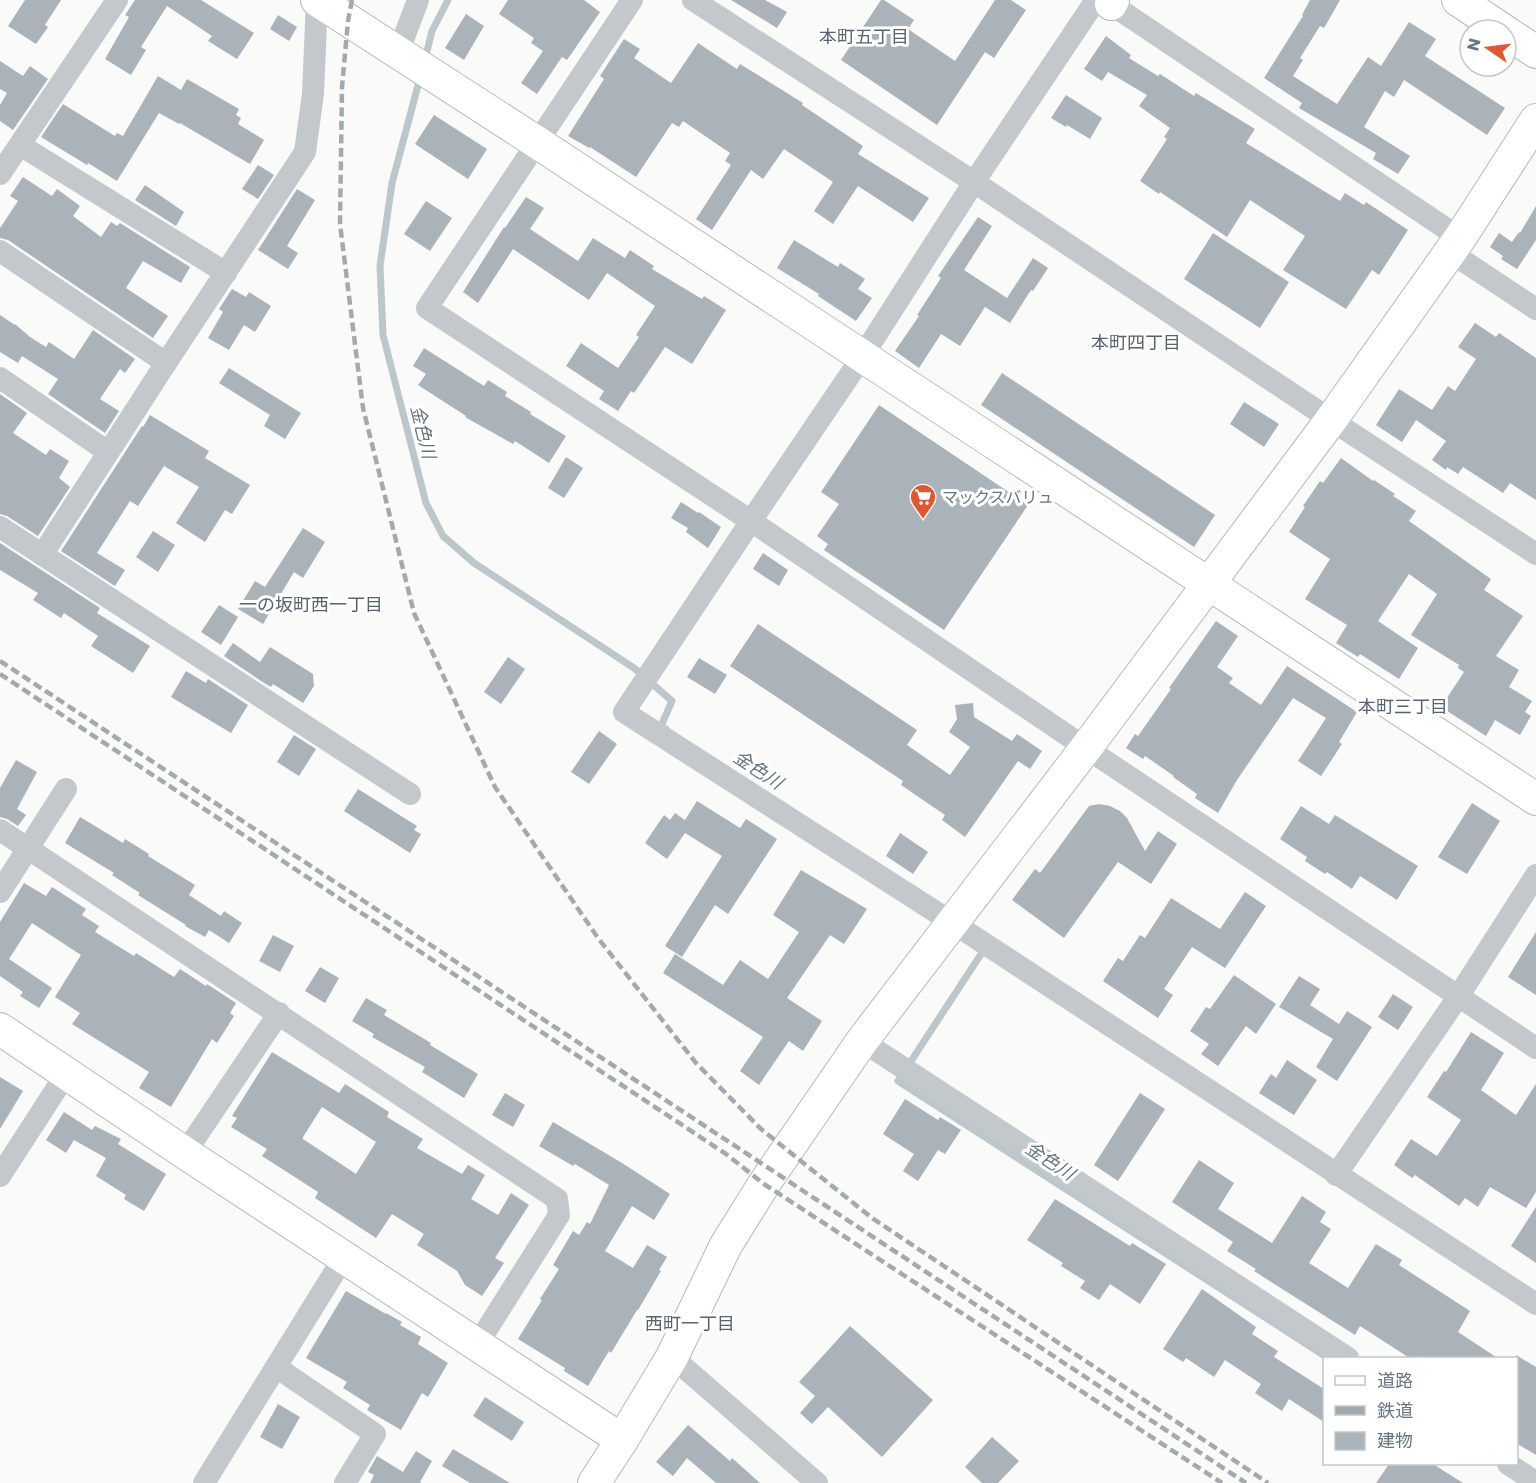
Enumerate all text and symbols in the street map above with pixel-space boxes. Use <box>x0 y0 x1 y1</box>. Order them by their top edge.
north arrow <box>1458 18 1518 78</box>
district label: 本町五丁目 <box>819 24 909 49</box>
text: N <box>1461 36 1487 53</box>
district label: 本町四丁目 <box>1091 330 1181 355</box>
water label: 金色川 <box>405 403 443 463</box>
supermarket icon: マックスバリュ <box>908 482 938 520</box>
place label: マックスバリュ <box>942 486 1054 509</box>
district label: 一の坂町西一丁目 <box>239 592 383 617</box>
district label: 本町三丁目 <box>1358 694 1448 719</box>
water label: 金色川 <box>729 744 789 796</box>
water label: 金色川 <box>1021 1135 1081 1187</box>
district label: 西町一丁目 <box>645 1311 735 1336</box>
legend <box>1323 1357 1518 1465</box>
text: 道路 <box>1377 1368 1413 1393</box>
text: 鉄道 <box>1377 1398 1413 1423</box>
text: 建物 <box>1377 1428 1413 1453</box>

